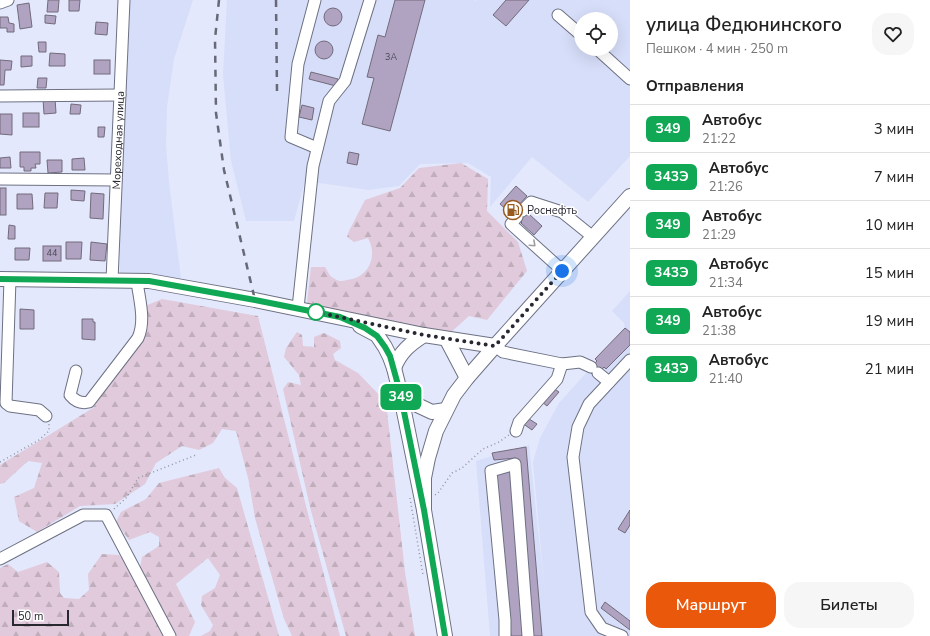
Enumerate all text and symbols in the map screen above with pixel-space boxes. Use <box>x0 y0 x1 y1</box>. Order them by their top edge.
map controls <box>574 12 618 56</box>
button: locate <box>574 12 618 56</box>
text: улица Федюнинского <box>646 12 842 38</box>
button: heart <box>872 13 914 55</box>
text: Пешком · 4 мин · 250 m <box>646 40 788 58</box>
house number: 3А <box>385 51 397 63</box>
text: Отправления <box>646 76 744 96</box>
street label: Мореходная улица <box>109 91 128 190</box>
text: Автобус <box>702 110 762 130</box>
text: 349 <box>655 119 681 138</box>
text: 3 мин <box>874 119 914 139</box>
text: 21:22 <box>702 130 736 148</box>
text: Автобус <box>709 158 768 178</box>
text: 343Э <box>654 167 689 186</box>
text: 7 мин <box>874 167 914 187</box>
text: 21:26 <box>709 178 743 196</box>
fuel station icon: Роснефть <box>502 199 524 221</box>
place label: Роснефть <box>527 203 577 218</box>
text: Автобус <box>702 206 762 226</box>
text: 349 <box>655 215 681 234</box>
text: 10 мин <box>865 215 914 235</box>
text: 21:29 <box>702 226 736 244</box>
one-way arrow <box>529 240 536 247</box>
house number: 44 <box>47 247 58 259</box>
text: Автобус <box>709 254 768 274</box>
your location <box>552 261 572 281</box>
text: 343Э <box>654 263 689 282</box>
text: 15 мин <box>865 263 914 283</box>
text: 21:34 <box>709 274 743 292</box>
text: Автобус <box>702 302 762 322</box>
unlabelled marker <box>307 303 325 321</box>
text: 349 <box>655 311 681 330</box>
text: 19 мин <box>865 311 914 331</box>
text: 21:38 <box>702 322 736 340</box>
text: Автобус <box>709 350 768 370</box>
text: 343Э <box>654 359 689 378</box>
text: 21 мин <box>865 359 914 379</box>
text: 21:40 <box>709 370 743 388</box>
line badge: 349 <box>378 384 424 410</box>
text: 349 <box>388 387 414 406</box>
button: Маршрут <box>646 582 776 628</box>
button: Билеты <box>784 582 914 628</box>
scale bar <box>12 608 69 627</box>
text: 50 m <box>18 609 43 624</box>

